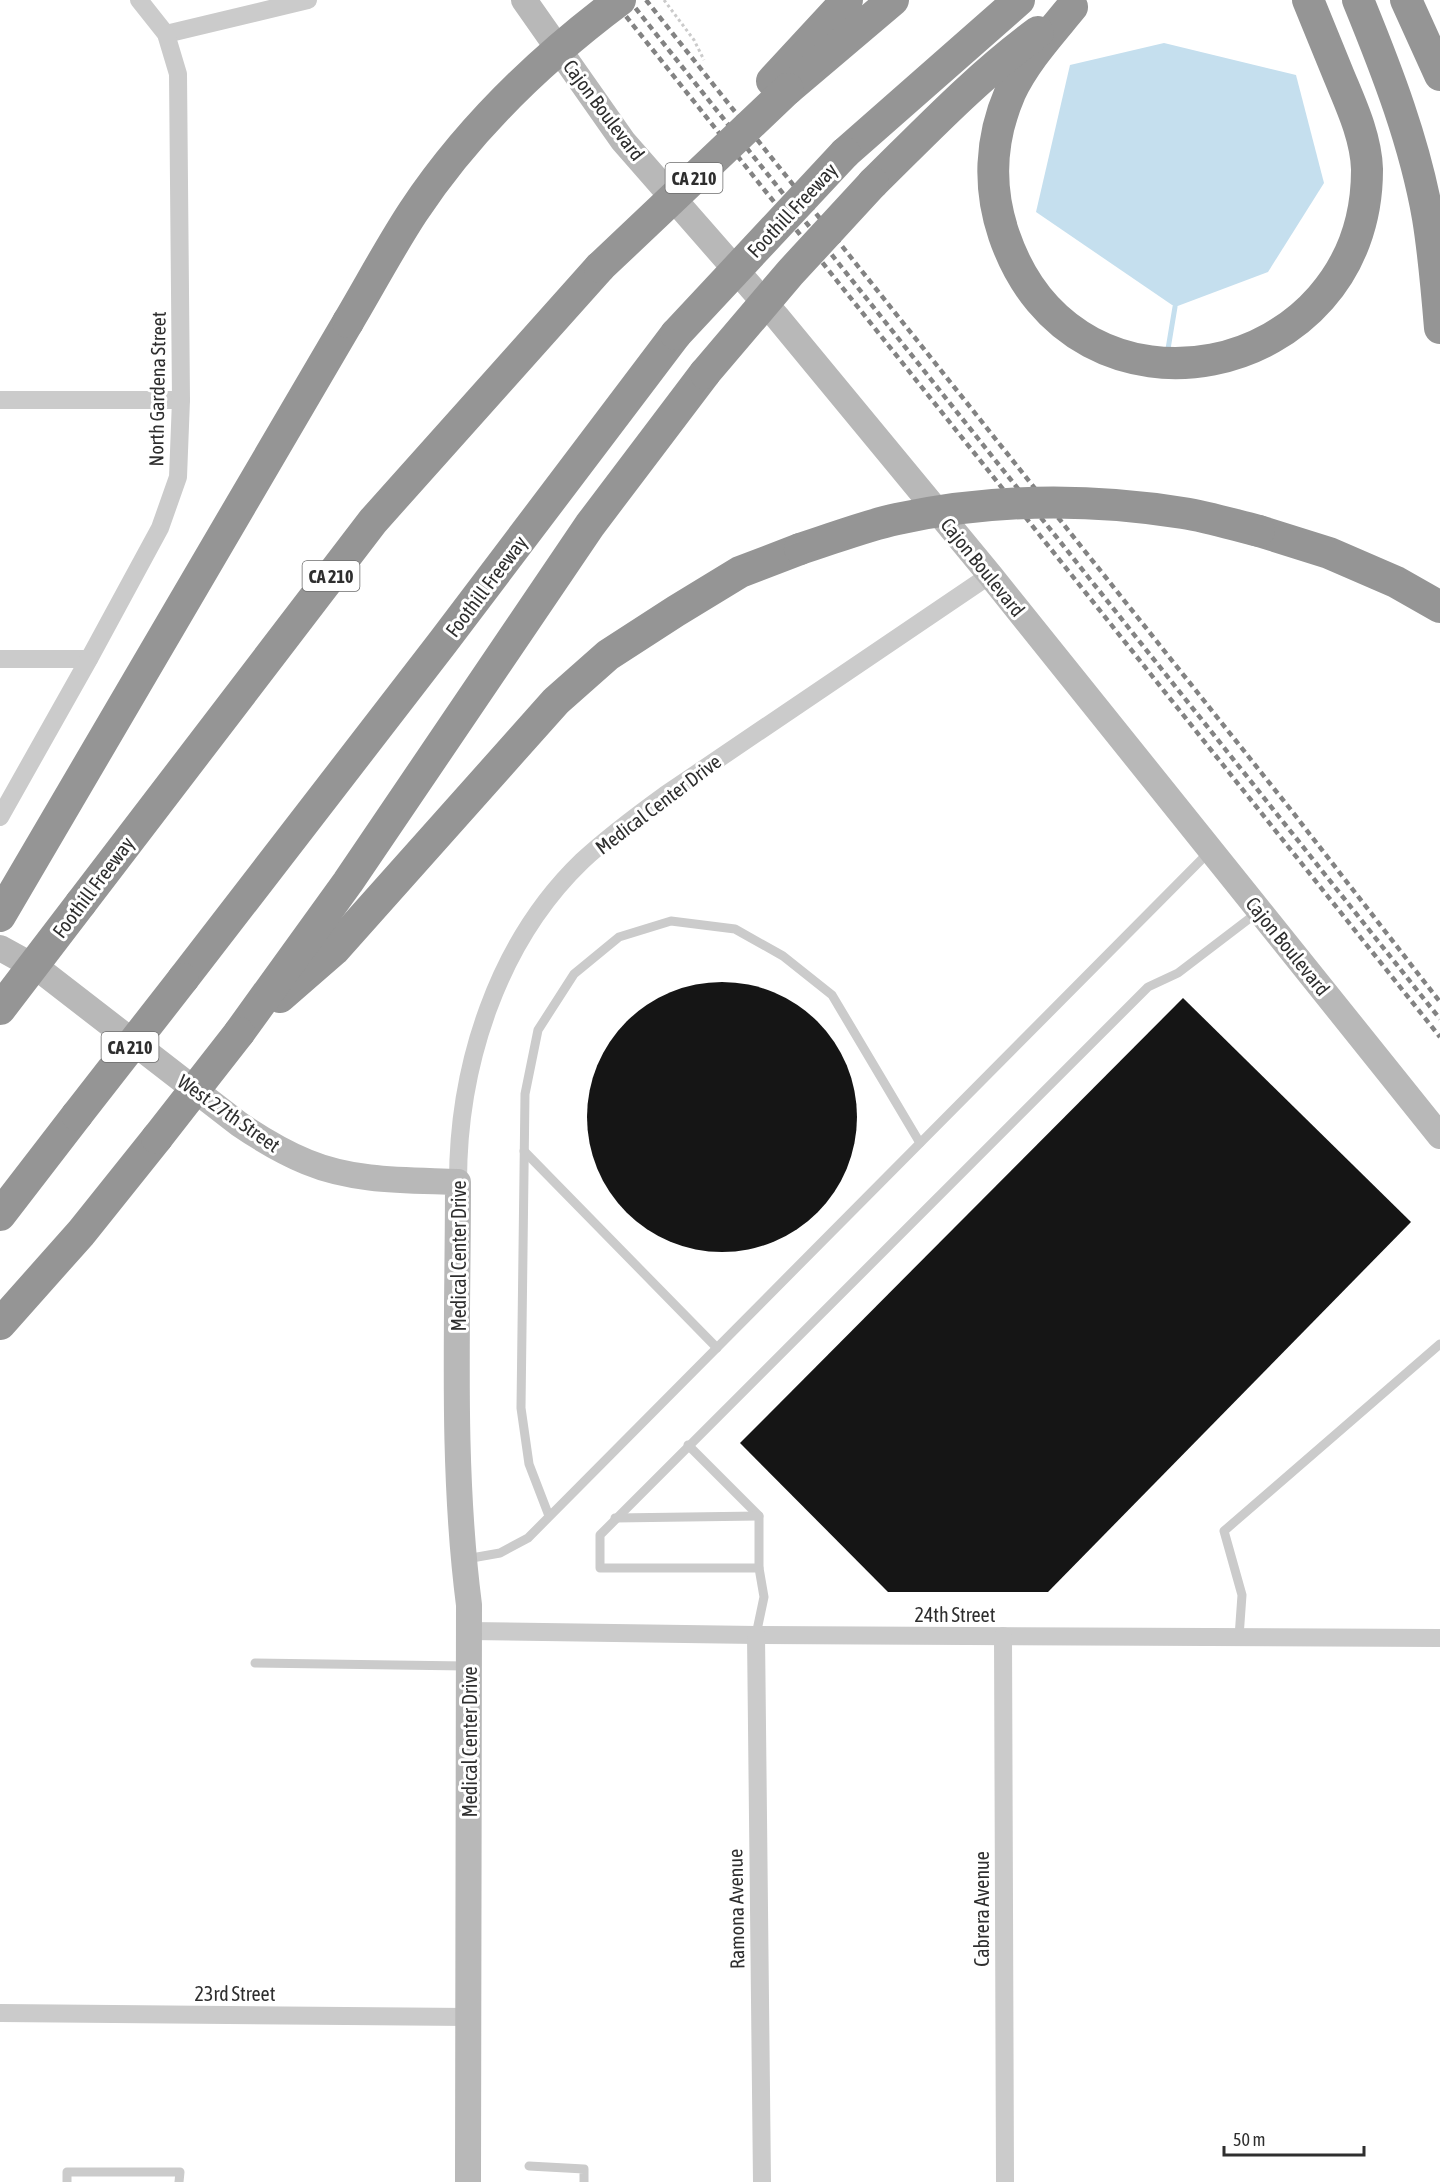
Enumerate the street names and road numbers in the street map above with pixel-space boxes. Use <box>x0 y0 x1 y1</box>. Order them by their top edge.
street label: Cajon Boulevard <box>559 55 649 165</box>
street label: Foothill Freeway <box>742 158 842 262</box>
road number: CA 210 <box>666 163 722 193</box>
street label: North Gardena Street <box>144 311 170 467</box>
street label: Cajon Boulevard <box>936 513 1030 621</box>
street label: Foothill Freeway <box>441 531 531 641</box>
road number: CA 210 <box>302 561 360 591</box>
street label: Medical Center Drive <box>591 749 725 859</box>
street label: Foothill Freeway <box>48 832 138 942</box>
street label: Cajon Boulevard <box>1241 892 1335 1000</box>
road number: CA 210 <box>102 1032 158 1062</box>
street label: West 27th Street <box>173 1069 285 1157</box>
street label: Medical Center Drive <box>447 1180 470 1332</box>
street label: 24th Street <box>915 1603 996 1626</box>
street label: Medical Center Drive <box>458 1666 481 1818</box>
street label: Ramona Avenue <box>723 1849 749 1969</box>
street label: Cabrera Avenue <box>970 1851 993 1967</box>
street label: 23rd Street <box>195 1982 276 2005</box>

